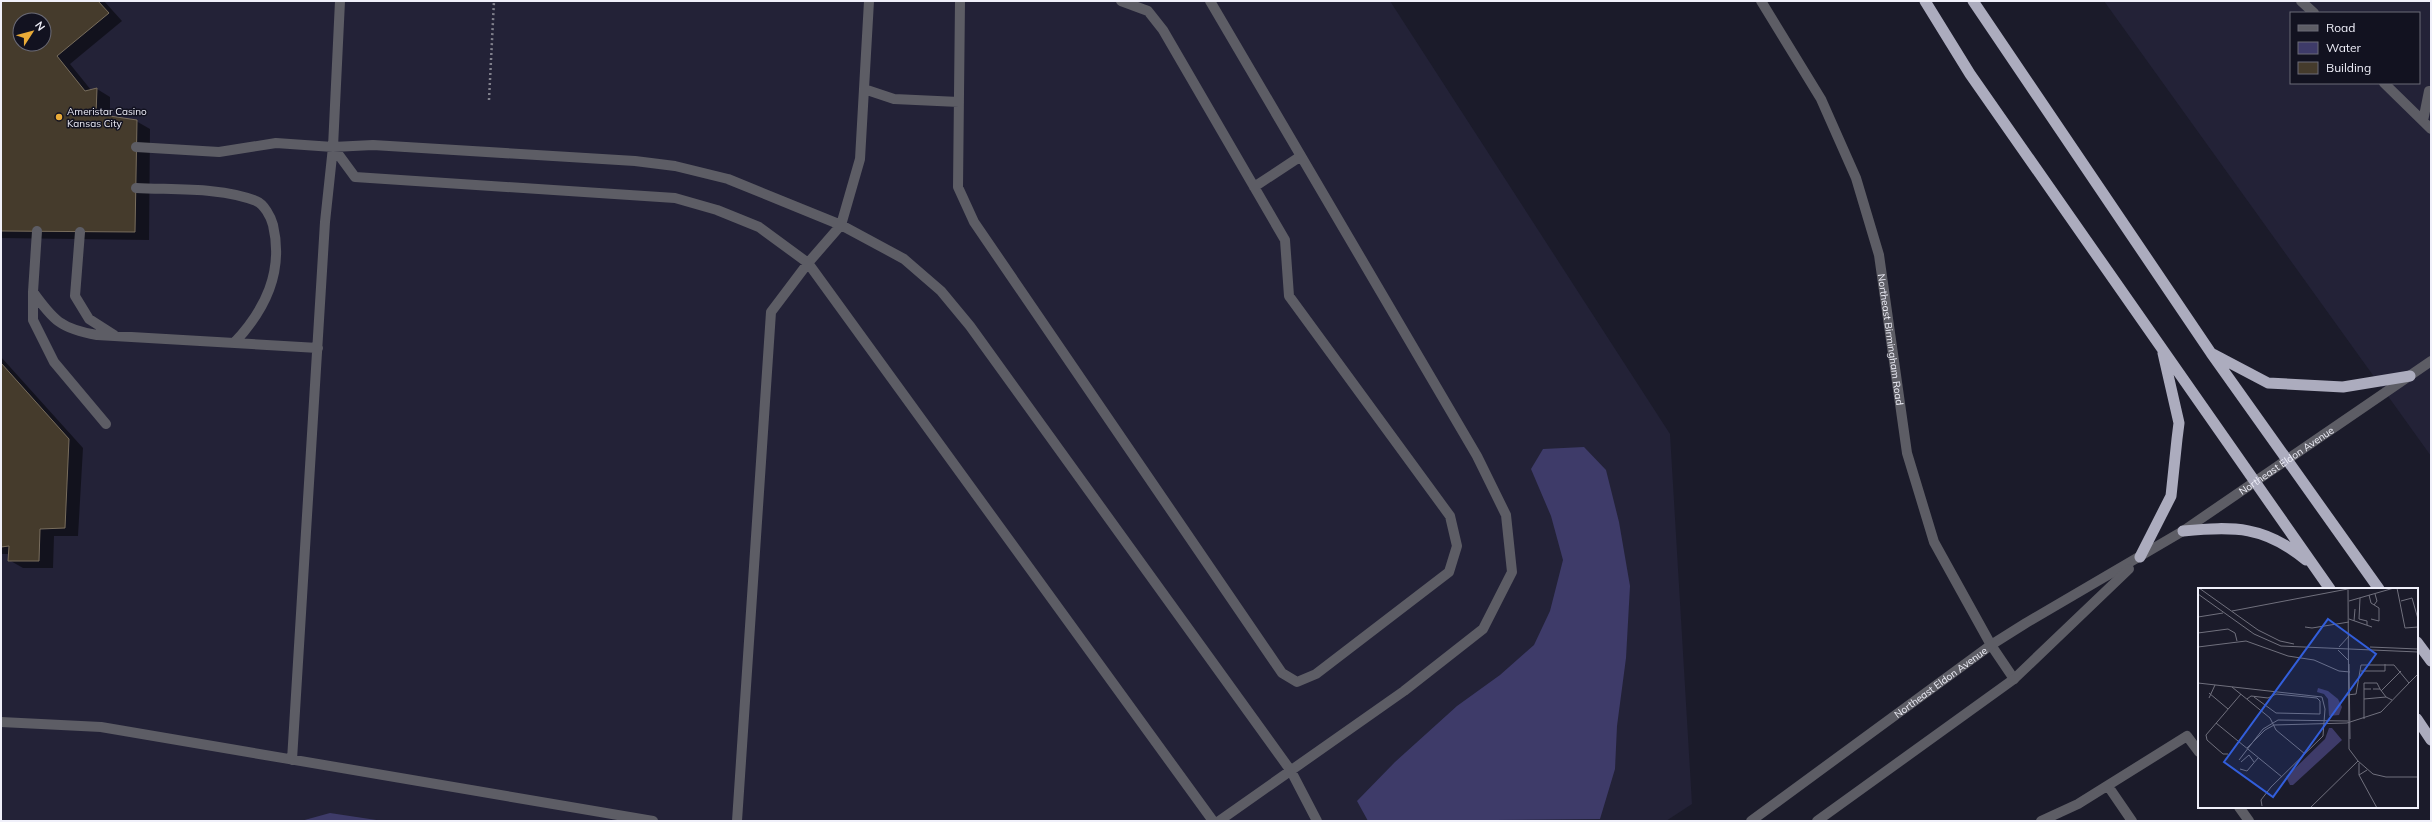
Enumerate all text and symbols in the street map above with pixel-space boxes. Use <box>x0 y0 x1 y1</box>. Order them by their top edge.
north arrow <box>12 12 52 52</box>
legend <box>2290 12 2420 84</box>
text: N <box>32 19 48 34</box>
text: Road <box>2326 20 2355 35</box>
text: Water <box>2326 40 2362 55</box>
text: Building <box>2326 60 2371 75</box>
place label: Ameristar Casino Kansas City <box>67 105 147 130</box>
marker: Ameristar Casino Kansas City <box>54 112 64 122</box>
street label: Northeast Birmingham Road <box>1875 273 1906 406</box>
street label: Northeast Eldon Avenue <box>2236 424 2336 498</box>
inset map <box>2198 588 2418 808</box>
street label: Northeast Eldon Avenue <box>1892 644 1990 721</box>

